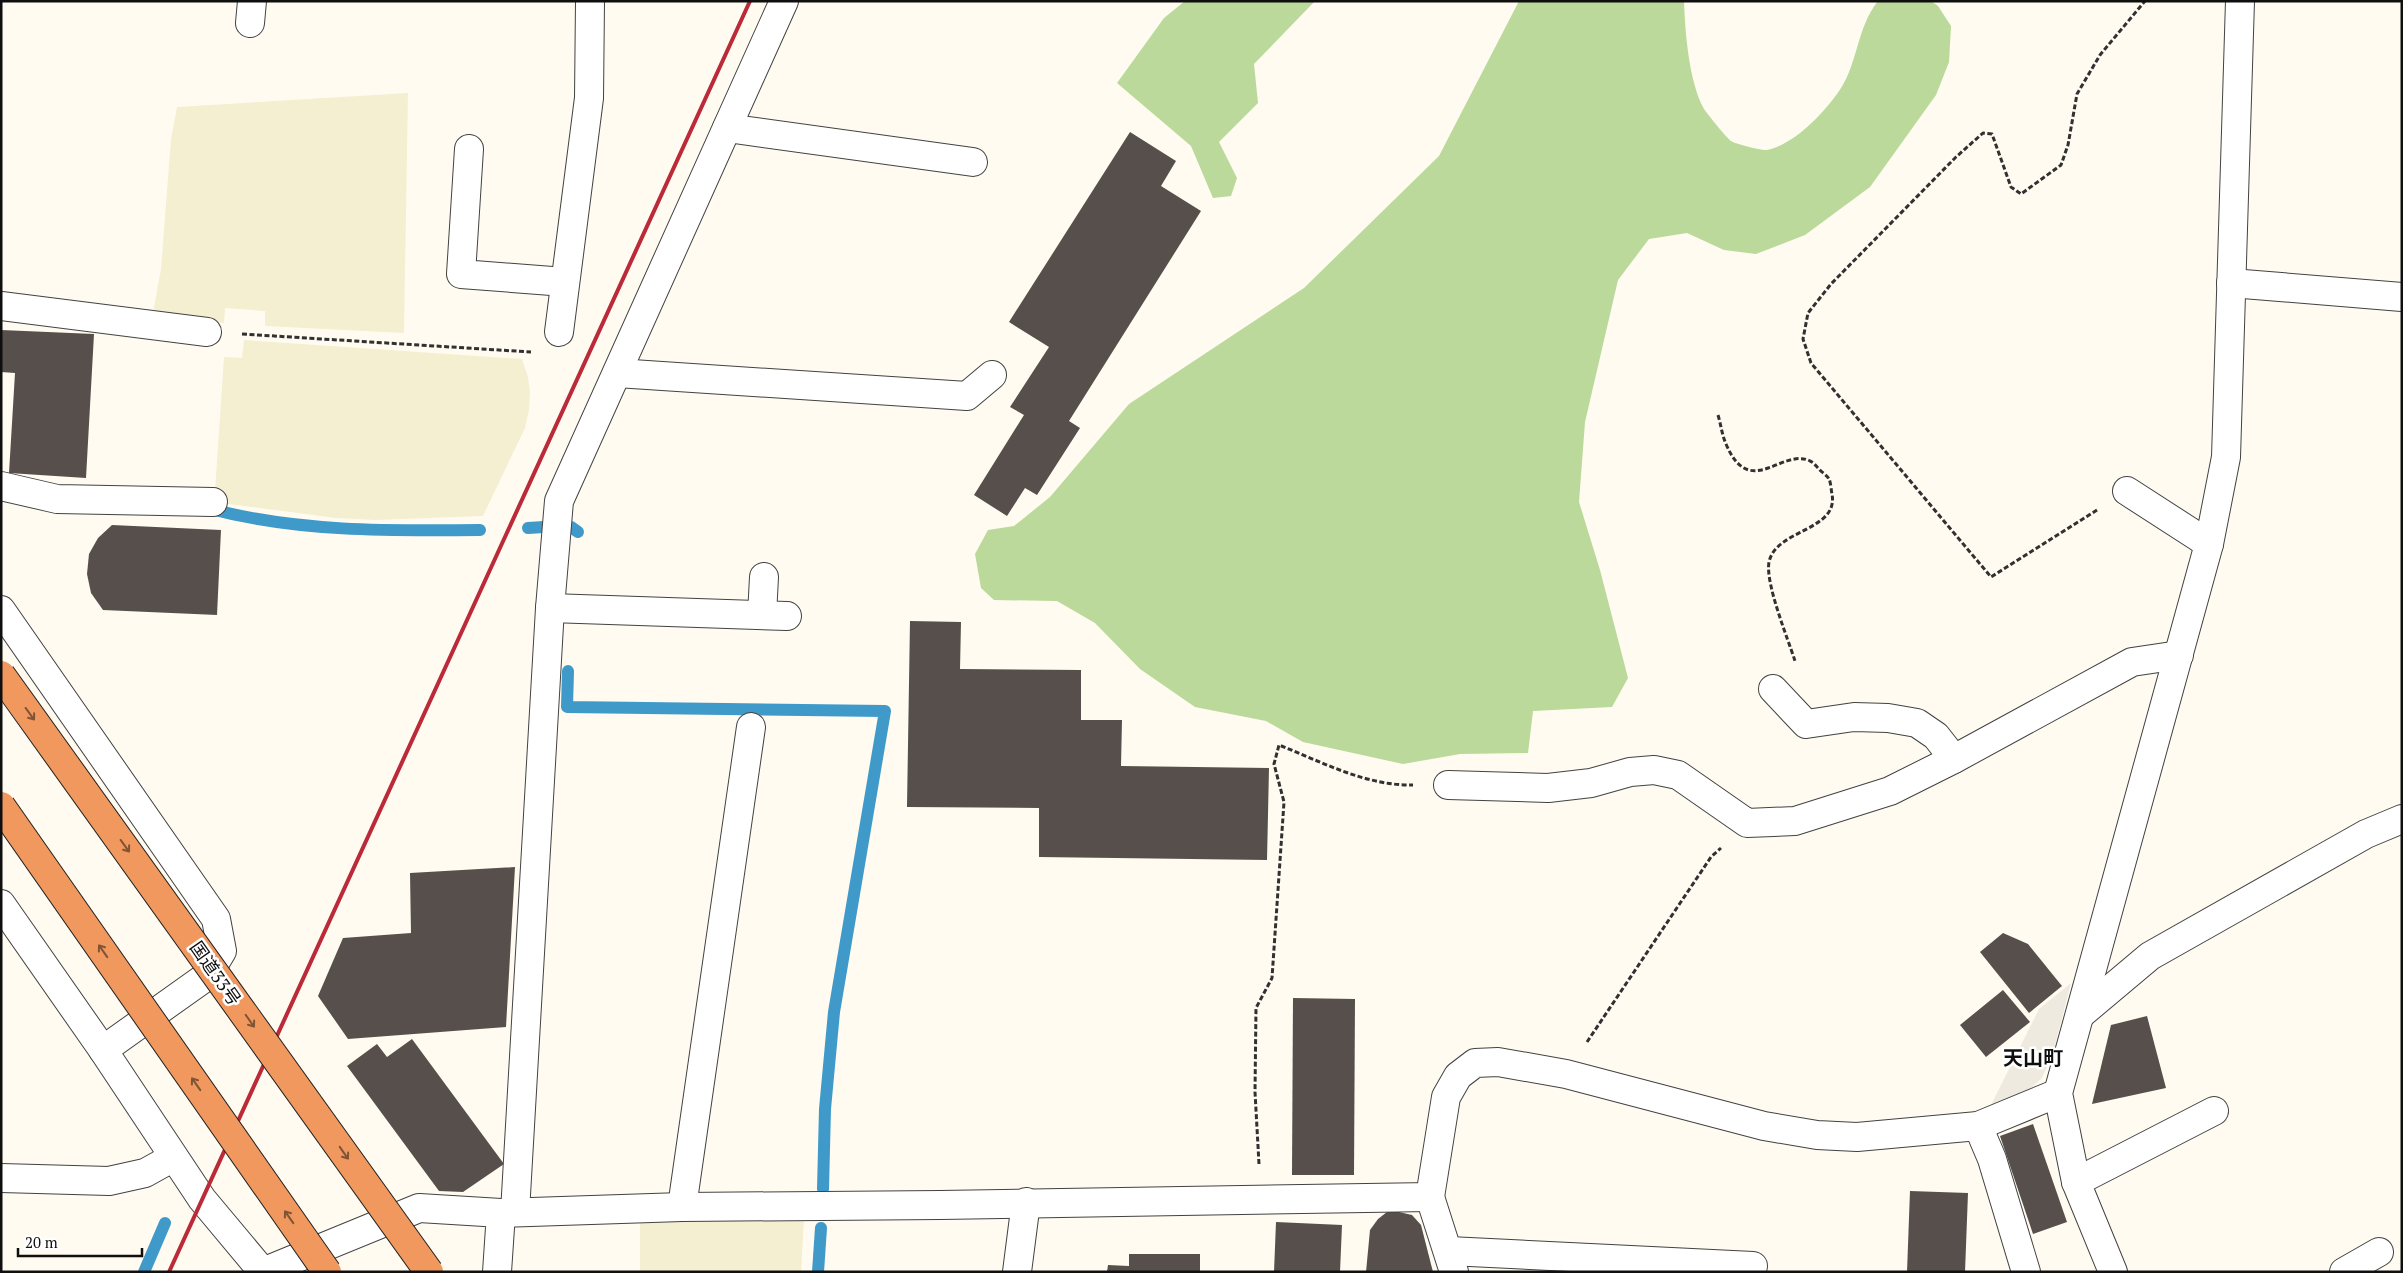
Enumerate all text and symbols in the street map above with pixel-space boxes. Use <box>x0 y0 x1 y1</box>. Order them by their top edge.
one-way arrow <box>25 707 35 721</box>
one-way arrow <box>120 839 130 853</box>
street label: 国道33号 <box>185 936 247 1010</box>
one-way arrow <box>98 944 108 958</box>
one-way arrow <box>245 1014 255 1028</box>
district label: 天山町 <box>2003 1044 2063 1071</box>
one-way arrow <box>191 1077 201 1091</box>
one-way arrow <box>339 1146 350 1159</box>
one-way arrow <box>284 1211 294 1225</box>
scale bar <box>18 1226 141 1258</box>
text: 20 m <box>25 1232 58 1252</box>

